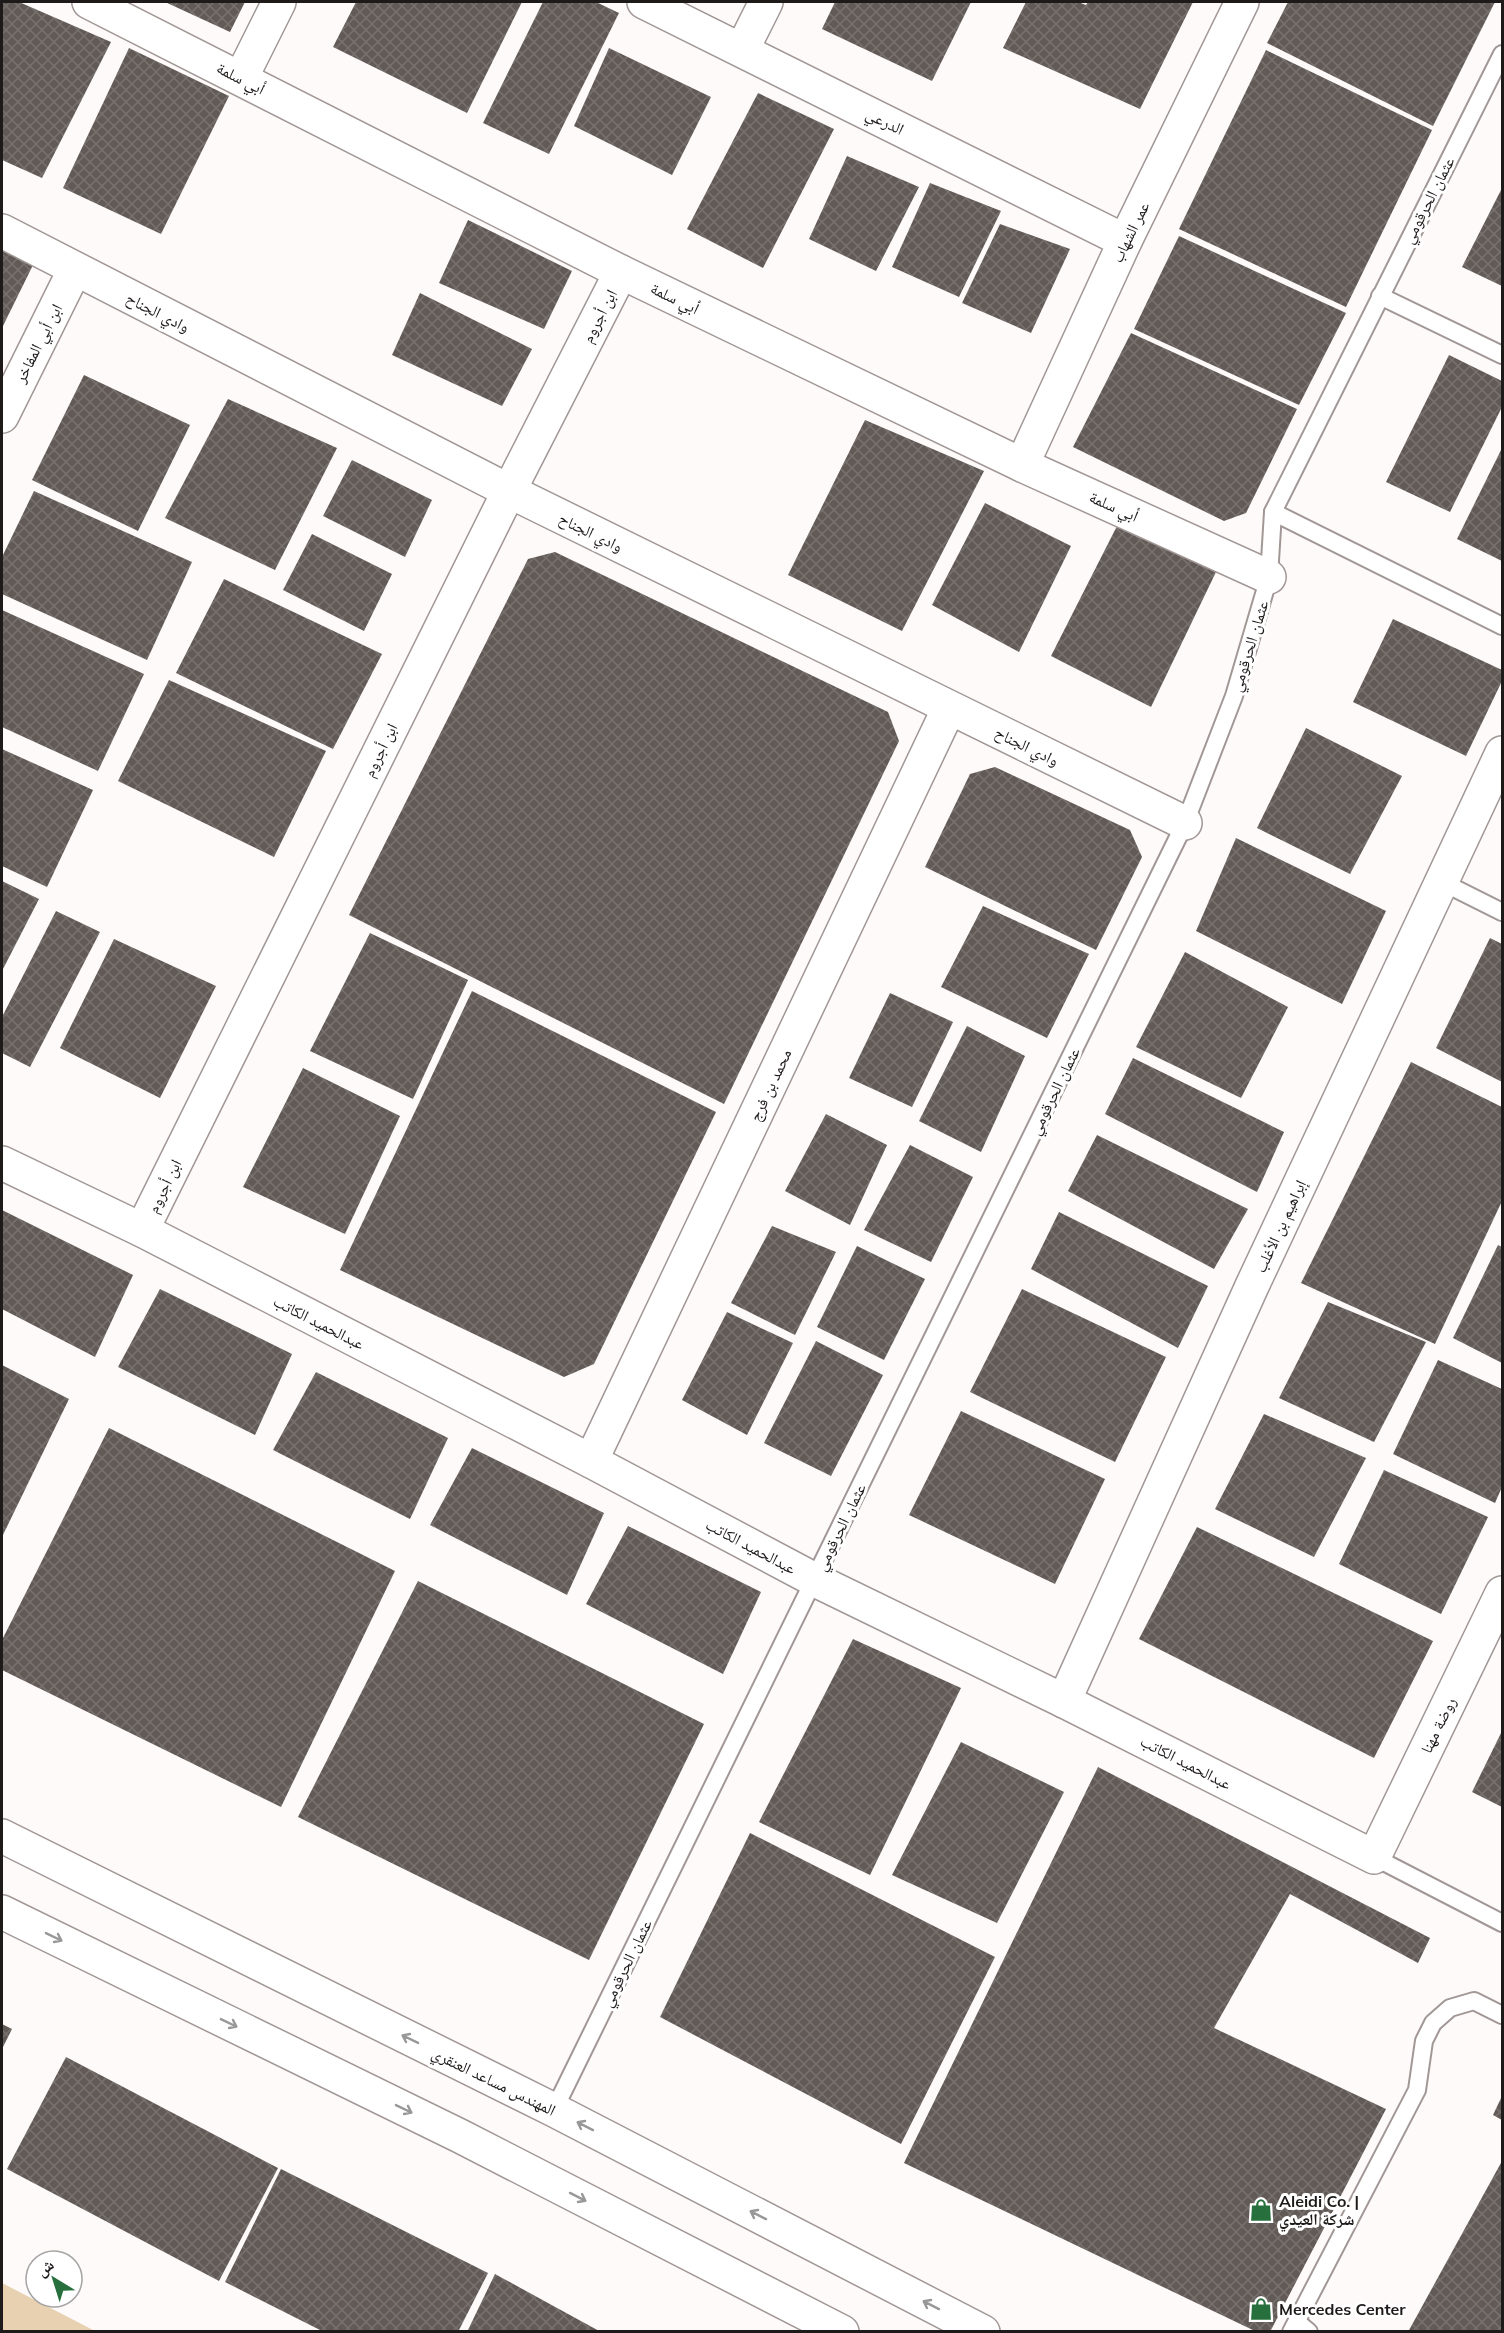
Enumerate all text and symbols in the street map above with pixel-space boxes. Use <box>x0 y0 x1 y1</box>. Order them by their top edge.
street label: أبي سلمة <box>212 57 269 101</box>
street label: الدرعي <box>861 103 907 142</box>
street label: عثمان الحرقومي <box>1398 153 1461 248</box>
street label: عمر الشهاب <box>1107 198 1153 266</box>
street label: أبي سلمة <box>646 278 703 321</box>
street label: ابن أجروم <box>577 286 622 347</box>
street label: وادي الجناح <box>121 287 193 339</box>
street label: ابن أبي المفاخر <box>9 300 69 388</box>
street label: أبي سلمة <box>1085 486 1142 528</box>
street label: وادي الجناح <box>554 508 626 559</box>
street label: عثمان الحرقومي <box>1226 598 1275 695</box>
street label: ابن أجروم <box>358 720 402 781</box>
street label: وادي الجناح <box>990 722 1062 773</box>
street label: عثمان الحرقومي <box>1024 1044 1087 1139</box>
street label: محمد بن فرج <box>745 1046 796 1125</box>
street label: ابن أجروم <box>142 1156 186 1217</box>
street label: إبراهيم بن الأغلب <box>1250 1176 1311 1276</box>
street label: عبدالحميد الكاتب <box>270 1291 368 1353</box>
street label: عثمان الحرقومي <box>810 1480 873 1575</box>
street label: عبدالحميد الكاتب <box>702 1514 800 1578</box>
street label: روضة مهنا <box>1416 1694 1460 1756</box>
street label: عبدالحميد الكاتب <box>1137 1731 1235 1793</box>
street label: عثمان الحرقومي <box>596 1916 659 2011</box>
one-way arrow <box>45 1932 63 1944</box>
one-way arrow <box>220 2018 238 2030</box>
one-way arrow <box>402 2033 420 2044</box>
street label: المهندس مساعد العنقري <box>427 2042 559 2122</box>
one-way arrow <box>395 2104 413 2115</box>
one-way arrow <box>576 2120 594 2131</box>
place label: Aleidi Co. | شركة العيدي <box>1279 2191 1359 2232</box>
one-way arrow <box>569 2192 587 2203</box>
shop icon: Aleidi Co. | شركة العيدي <box>1248 2197 1274 2223</box>
one-way arrow <box>749 2209 767 2221</box>
north arrow <box>24 2249 84 2309</box>
text: ش <box>32 2254 58 2280</box>
shop icon: Mercedes Center <box>1248 2296 1274 2322</box>
one-way arrow <box>923 2299 941 2310</box>
place label: Mercedes Center <box>1279 2299 1406 2319</box>

